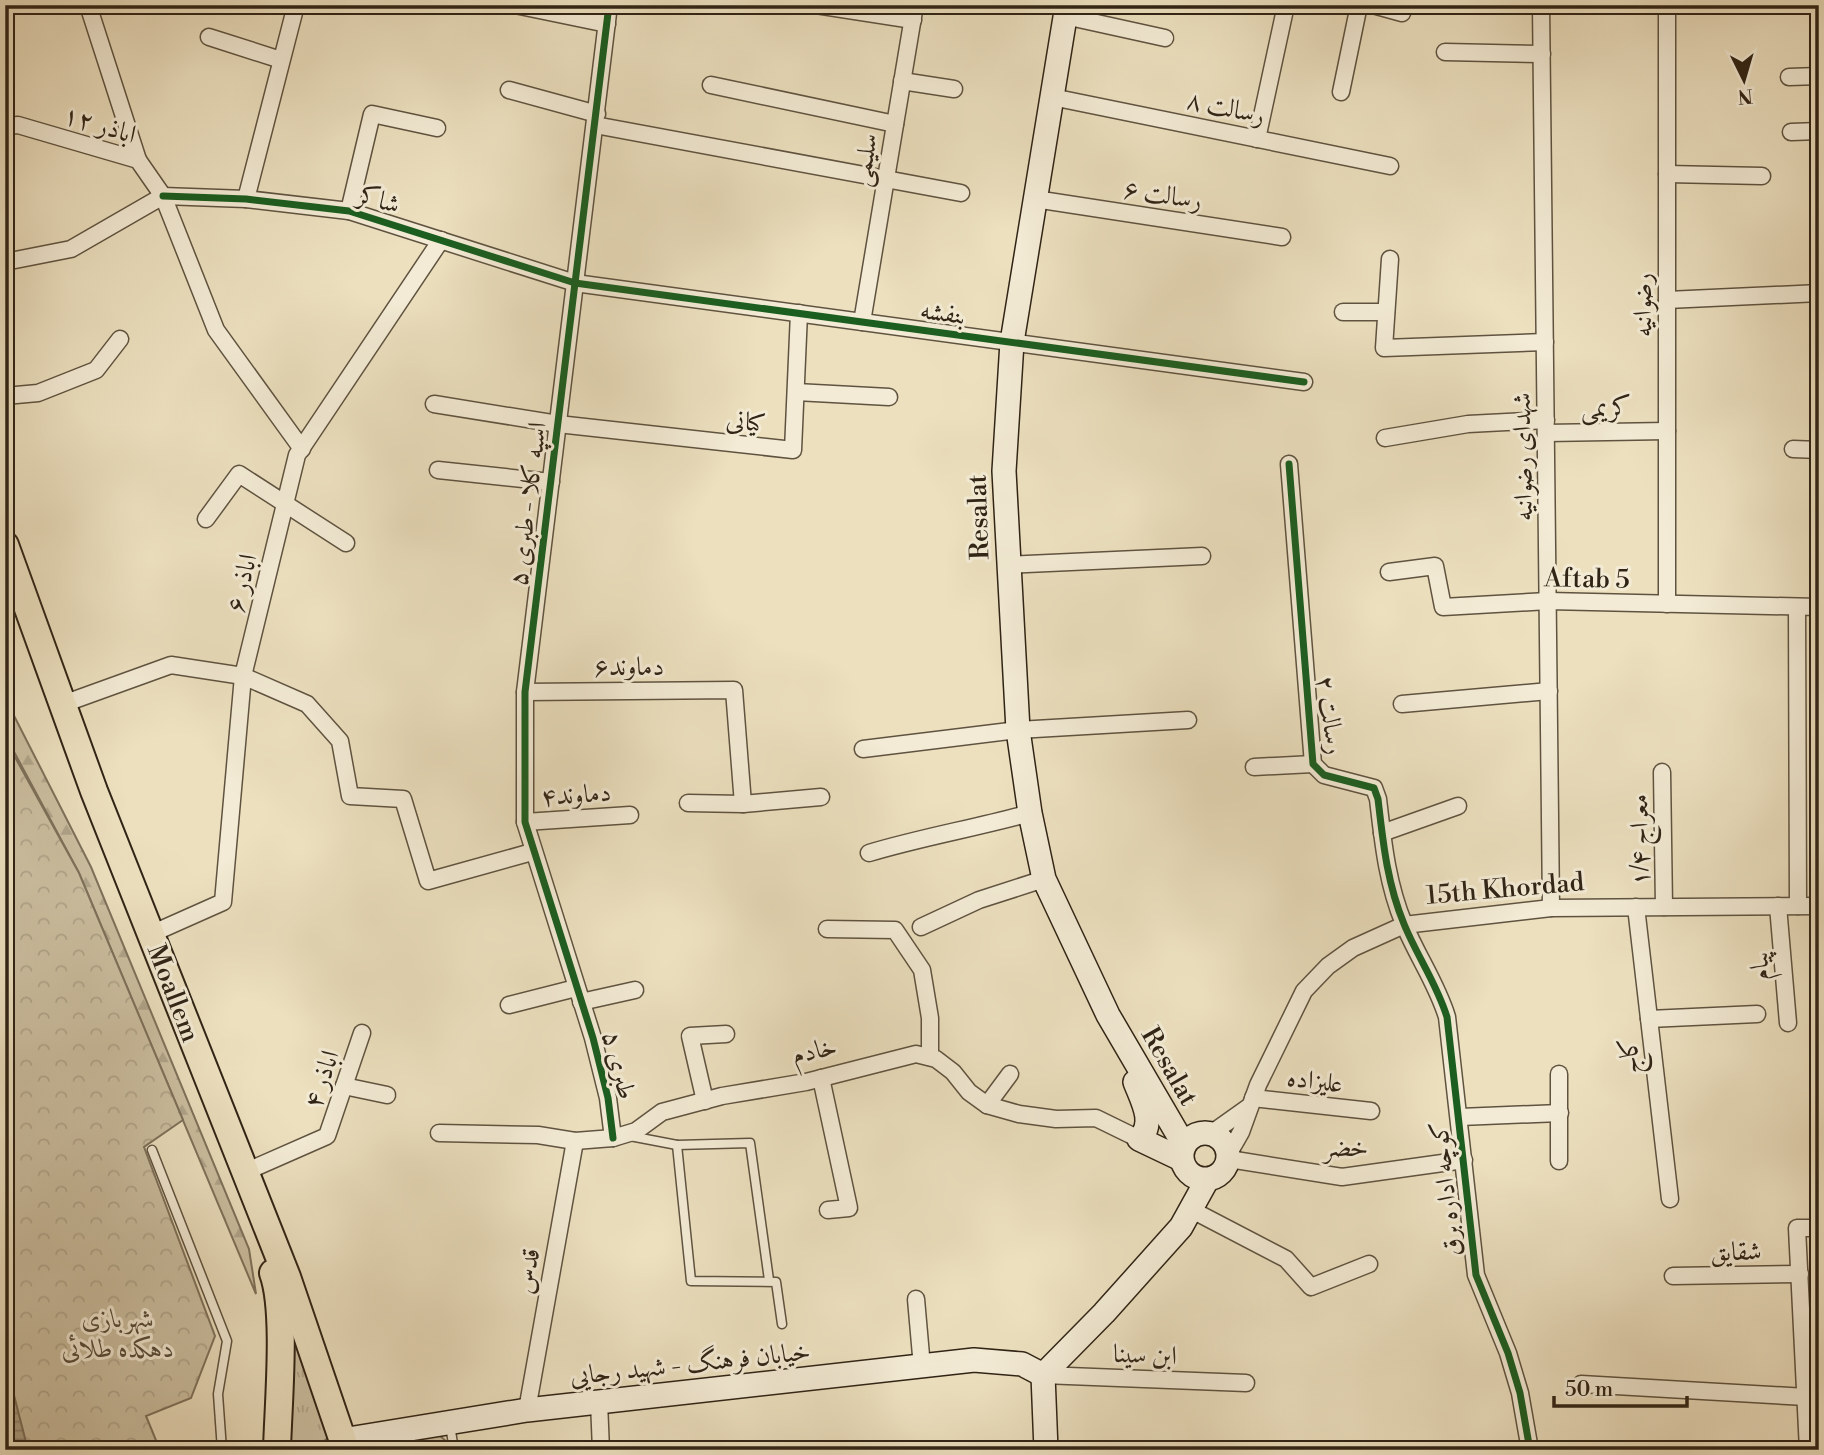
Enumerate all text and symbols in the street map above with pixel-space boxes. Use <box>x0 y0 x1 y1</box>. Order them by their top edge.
north arrow <box>1708 46 1778 116</box>
text: N <box>1737 83 1754 109</box>
street label: رسالت ۸ <box>1184 84 1268 132</box>
street label: اباذر ۱۲ <box>59 99 140 151</box>
street label: سلیمی <box>845 131 886 189</box>
street label: رسالت ۶ <box>1121 173 1204 217</box>
street label: شاکر <box>351 178 404 221</box>
street label: رضوانیه <box>1627 273 1659 337</box>
street label: بنفشه <box>918 294 967 332</box>
street label: شهدای رضوانیه <box>1506 392 1540 522</box>
street label: کریمی <box>1580 392 1632 425</box>
street label: کیانی <box>724 404 767 440</box>
street label: اسپه کلا - طبری ۵ <box>502 420 555 588</box>
street label: Resalat <box>962 474 996 560</box>
street label: اباذر ۶ <box>219 551 265 616</box>
street label: Aftab 5 <box>1543 562 1630 596</box>
street label: دماوند۶ <box>594 651 664 683</box>
street label: رسالت ۲ <box>1309 674 1351 757</box>
street label: دماوند۴ <box>540 777 612 813</box>
street label: معراج ۱/۴ <box>1623 794 1664 886</box>
street label: 15th Khordad <box>1425 866 1586 912</box>
street label: Moallem <box>140 940 206 1047</box>
street label: پیام <box>1743 949 1783 982</box>
street label: Resalat <box>1134 1021 1204 1112</box>
street label: طبری ۵ <box>595 1028 643 1103</box>
street label: خادم <box>789 1030 841 1077</box>
street label: کاج <box>1612 1035 1655 1076</box>
street label: اباذر ۴ <box>297 1046 347 1113</box>
street label: علیزاده <box>1285 1062 1345 1100</box>
street label: کوچه اداره برق <box>1423 1120 1470 1258</box>
street label: خضر <box>1321 1132 1368 1164</box>
street label: شقایق <box>1710 1236 1762 1268</box>
street label: قدس <box>508 1246 548 1296</box>
park label: شهربازی دهکده طلائی <box>62 1303 174 1365</box>
street label: خیابان فرهنگ - شهید رجایی <box>568 1334 812 1393</box>
street label: ابن سینا <box>1113 1338 1177 1372</box>
scale bar <box>1554 1364 1688 1408</box>
text: 50 m <box>1565 1377 1613 1403</box>

